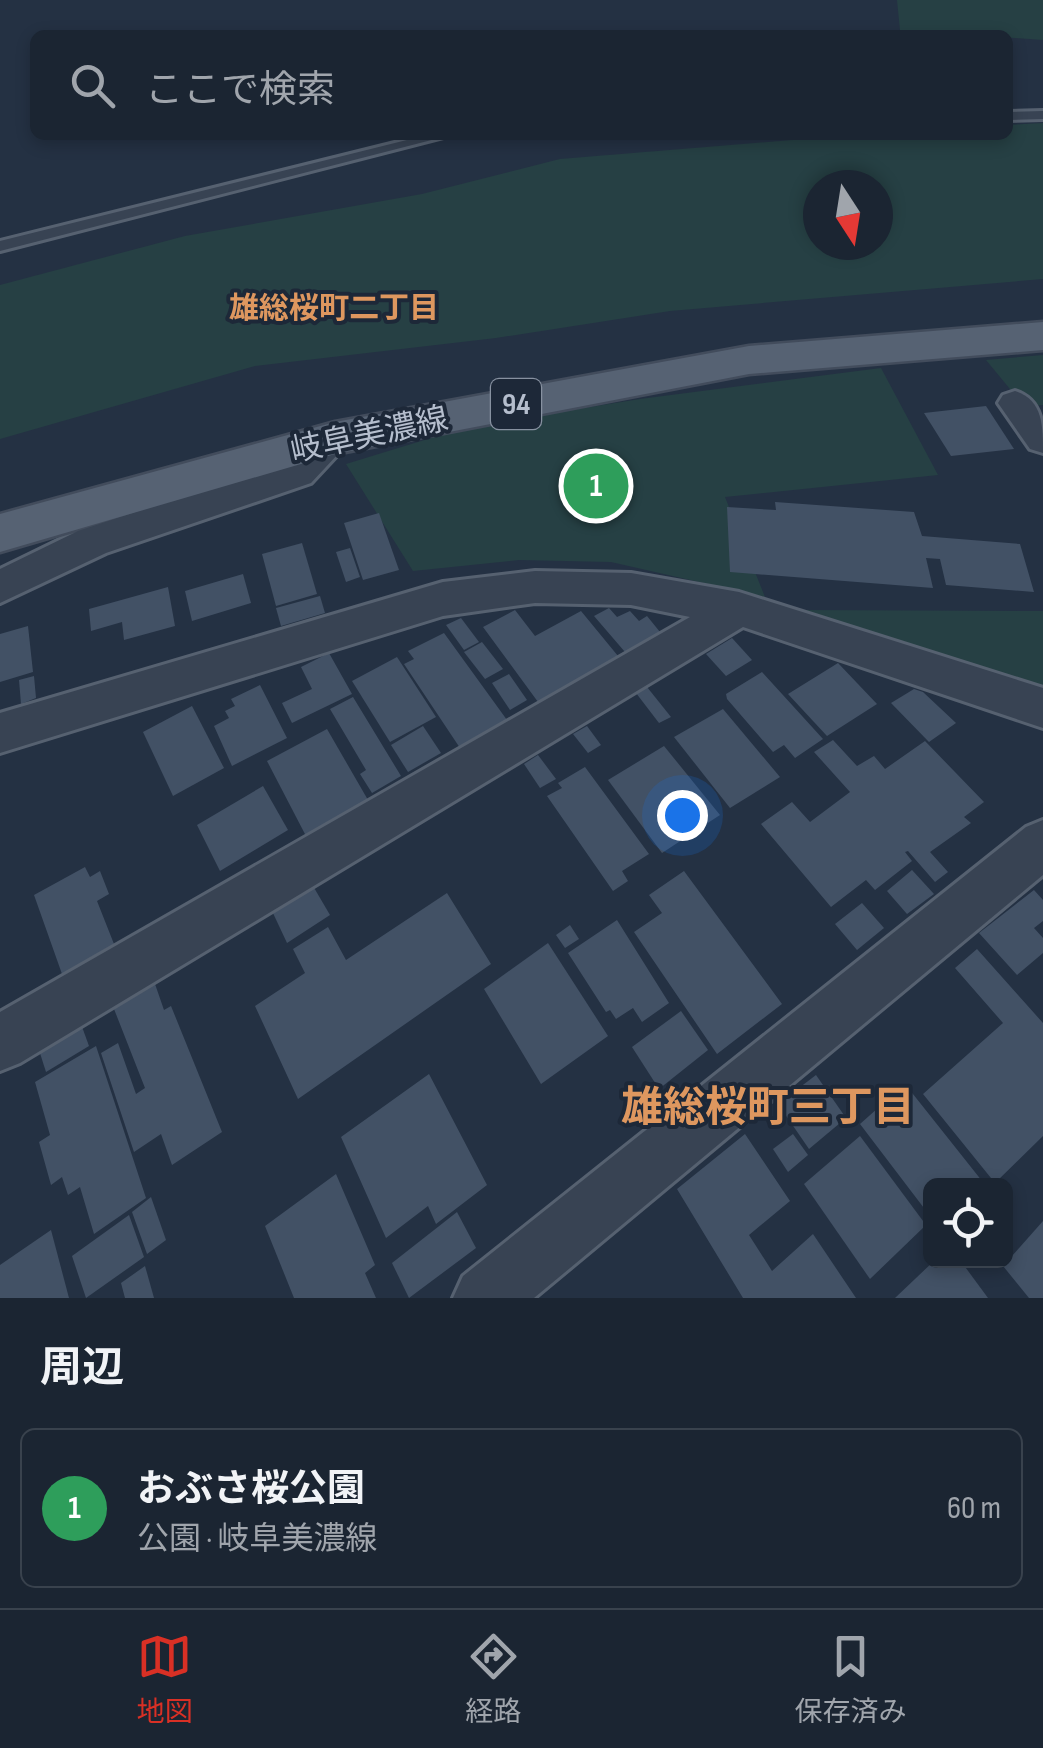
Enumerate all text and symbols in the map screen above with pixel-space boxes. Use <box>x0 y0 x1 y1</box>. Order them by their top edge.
search box <box>30 30 1013 140</box>
icon: search <box>65 58 120 113</box>
text: ここで検索 <box>145 68 335 113</box>
north arrow <box>803 170 893 260</box>
district label: 雄総桜町二丁目 <box>229 291 439 327</box>
road number: 94 <box>491 379 541 429</box>
street label: 岐阜美濃線 <box>287 400 452 471</box>
pin: 1 <box>564 448 628 524</box>
your location <box>657 790 708 841</box>
district label: 雄総桜町三丁目 <box>621 1083 915 1134</box>
map controls <box>923 1178 1013 1268</box>
button: locate <box>923 1178 1013 1268</box>
text: 周辺 <box>40 1343 124 1394</box>
text: おぶさ桜公園 <box>137 1467 365 1512</box>
text: 1 <box>68 1489 81 1528</box>
text: 60 m <box>947 1489 1001 1528</box>
text: 公園 · 岐阜美濃線 <box>137 1520 378 1559</box>
tab: 地図 <box>136 1629 193 1729</box>
tab: 経路 <box>465 1629 522 1729</box>
tab: 保存済み <box>794 1629 907 1729</box>

